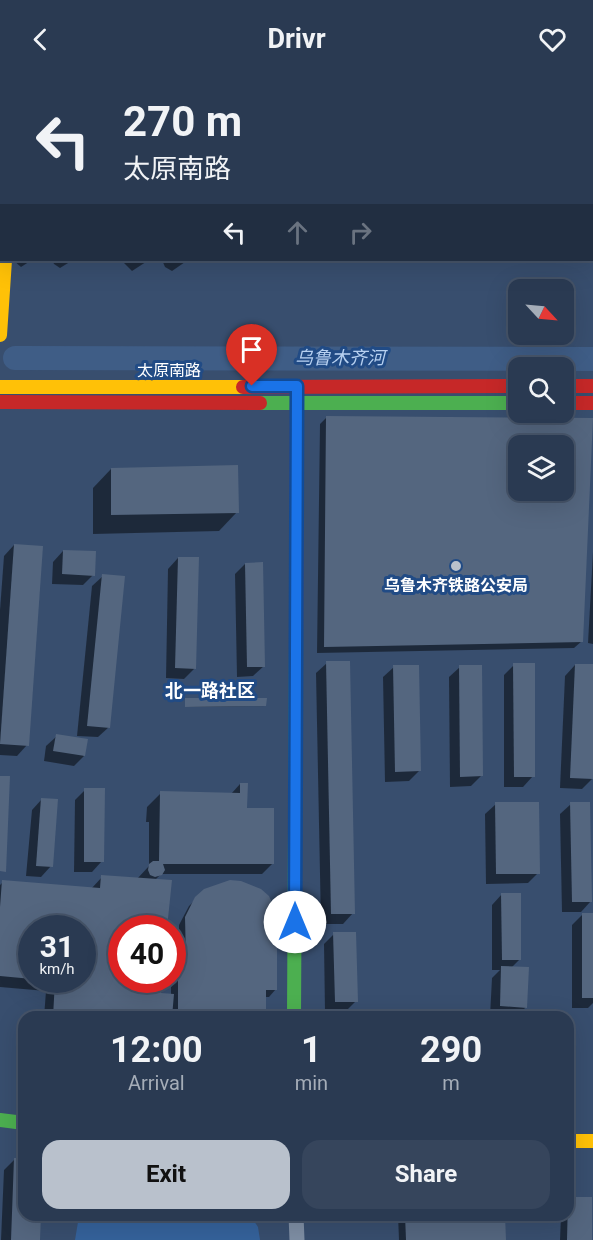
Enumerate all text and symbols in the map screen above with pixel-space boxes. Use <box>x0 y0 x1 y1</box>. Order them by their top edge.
icon: back <box>24 23 57 56</box>
text: Drivr <box>267 23 326 55</box>
icon: heart <box>536 23 569 56</box>
text: 270 m <box>123 97 242 146</box>
icon: left <box>24 102 102 180</box>
text: 太原南路 <box>123 153 231 185</box>
icon: left <box>218 216 251 249</box>
icon: ahead <box>281 216 314 249</box>
icon: right <box>344 216 377 249</box>
north arrow <box>508 279 574 345</box>
map controls <box>508 279 574 501</box>
pin <box>226 324 277 386</box>
icon: arrive <box>235 333 268 366</box>
water label: 乌鲁木齐河 <box>295 347 388 368</box>
button: search <box>508 357 574 423</box>
street label: 太原南路 <box>137 361 201 380</box>
button: layers <box>508 435 574 501</box>
marker: 乌鲁木齐铁路公安局 <box>449 559 463 573</box>
place label: 乌鲁木齐铁路公安局 <box>384 576 528 595</box>
district label: 北一路社区 <box>165 680 255 701</box>
position arrow <box>263 890 327 954</box>
speed limit sign: 40 <box>108 915 186 993</box>
text: 31 <box>40 929 74 964</box>
text: km/h <box>39 960 75 978</box>
text: 12:00 <box>110 1029 203 1071</box>
text: 1 <box>301 1029 322 1071</box>
text: 290 <box>420 1029 482 1071</box>
text: Arrival <box>128 1071 185 1095</box>
text: min <box>295 1071 328 1095</box>
text: m <box>442 1071 460 1095</box>
button: Exit <box>42 1140 290 1209</box>
button: Share <box>302 1140 550 1209</box>

